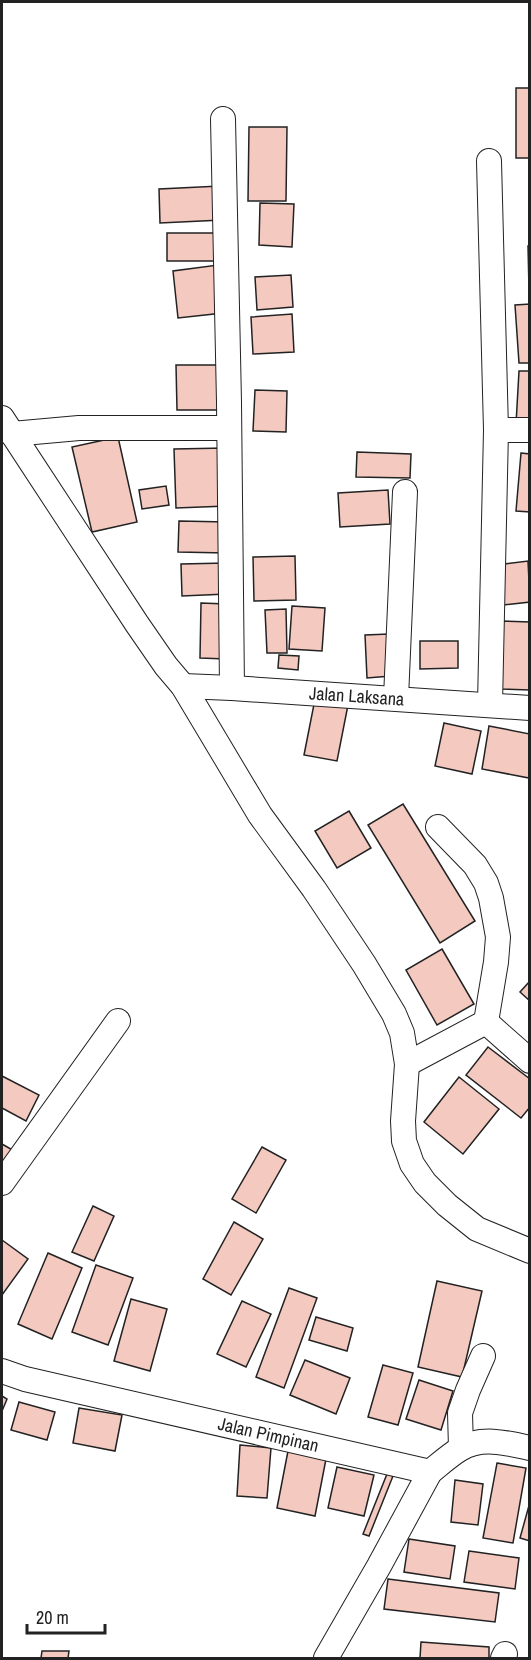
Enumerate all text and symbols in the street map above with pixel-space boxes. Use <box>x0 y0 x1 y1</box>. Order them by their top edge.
street label: Jalan Laksana <box>308 680 405 712</box>
street label: Jalan Pimpinan <box>216 1411 321 1458</box>
scale bar <box>27 1597 105 1635</box>
text: 20 m <box>36 1605 69 1630</box>

